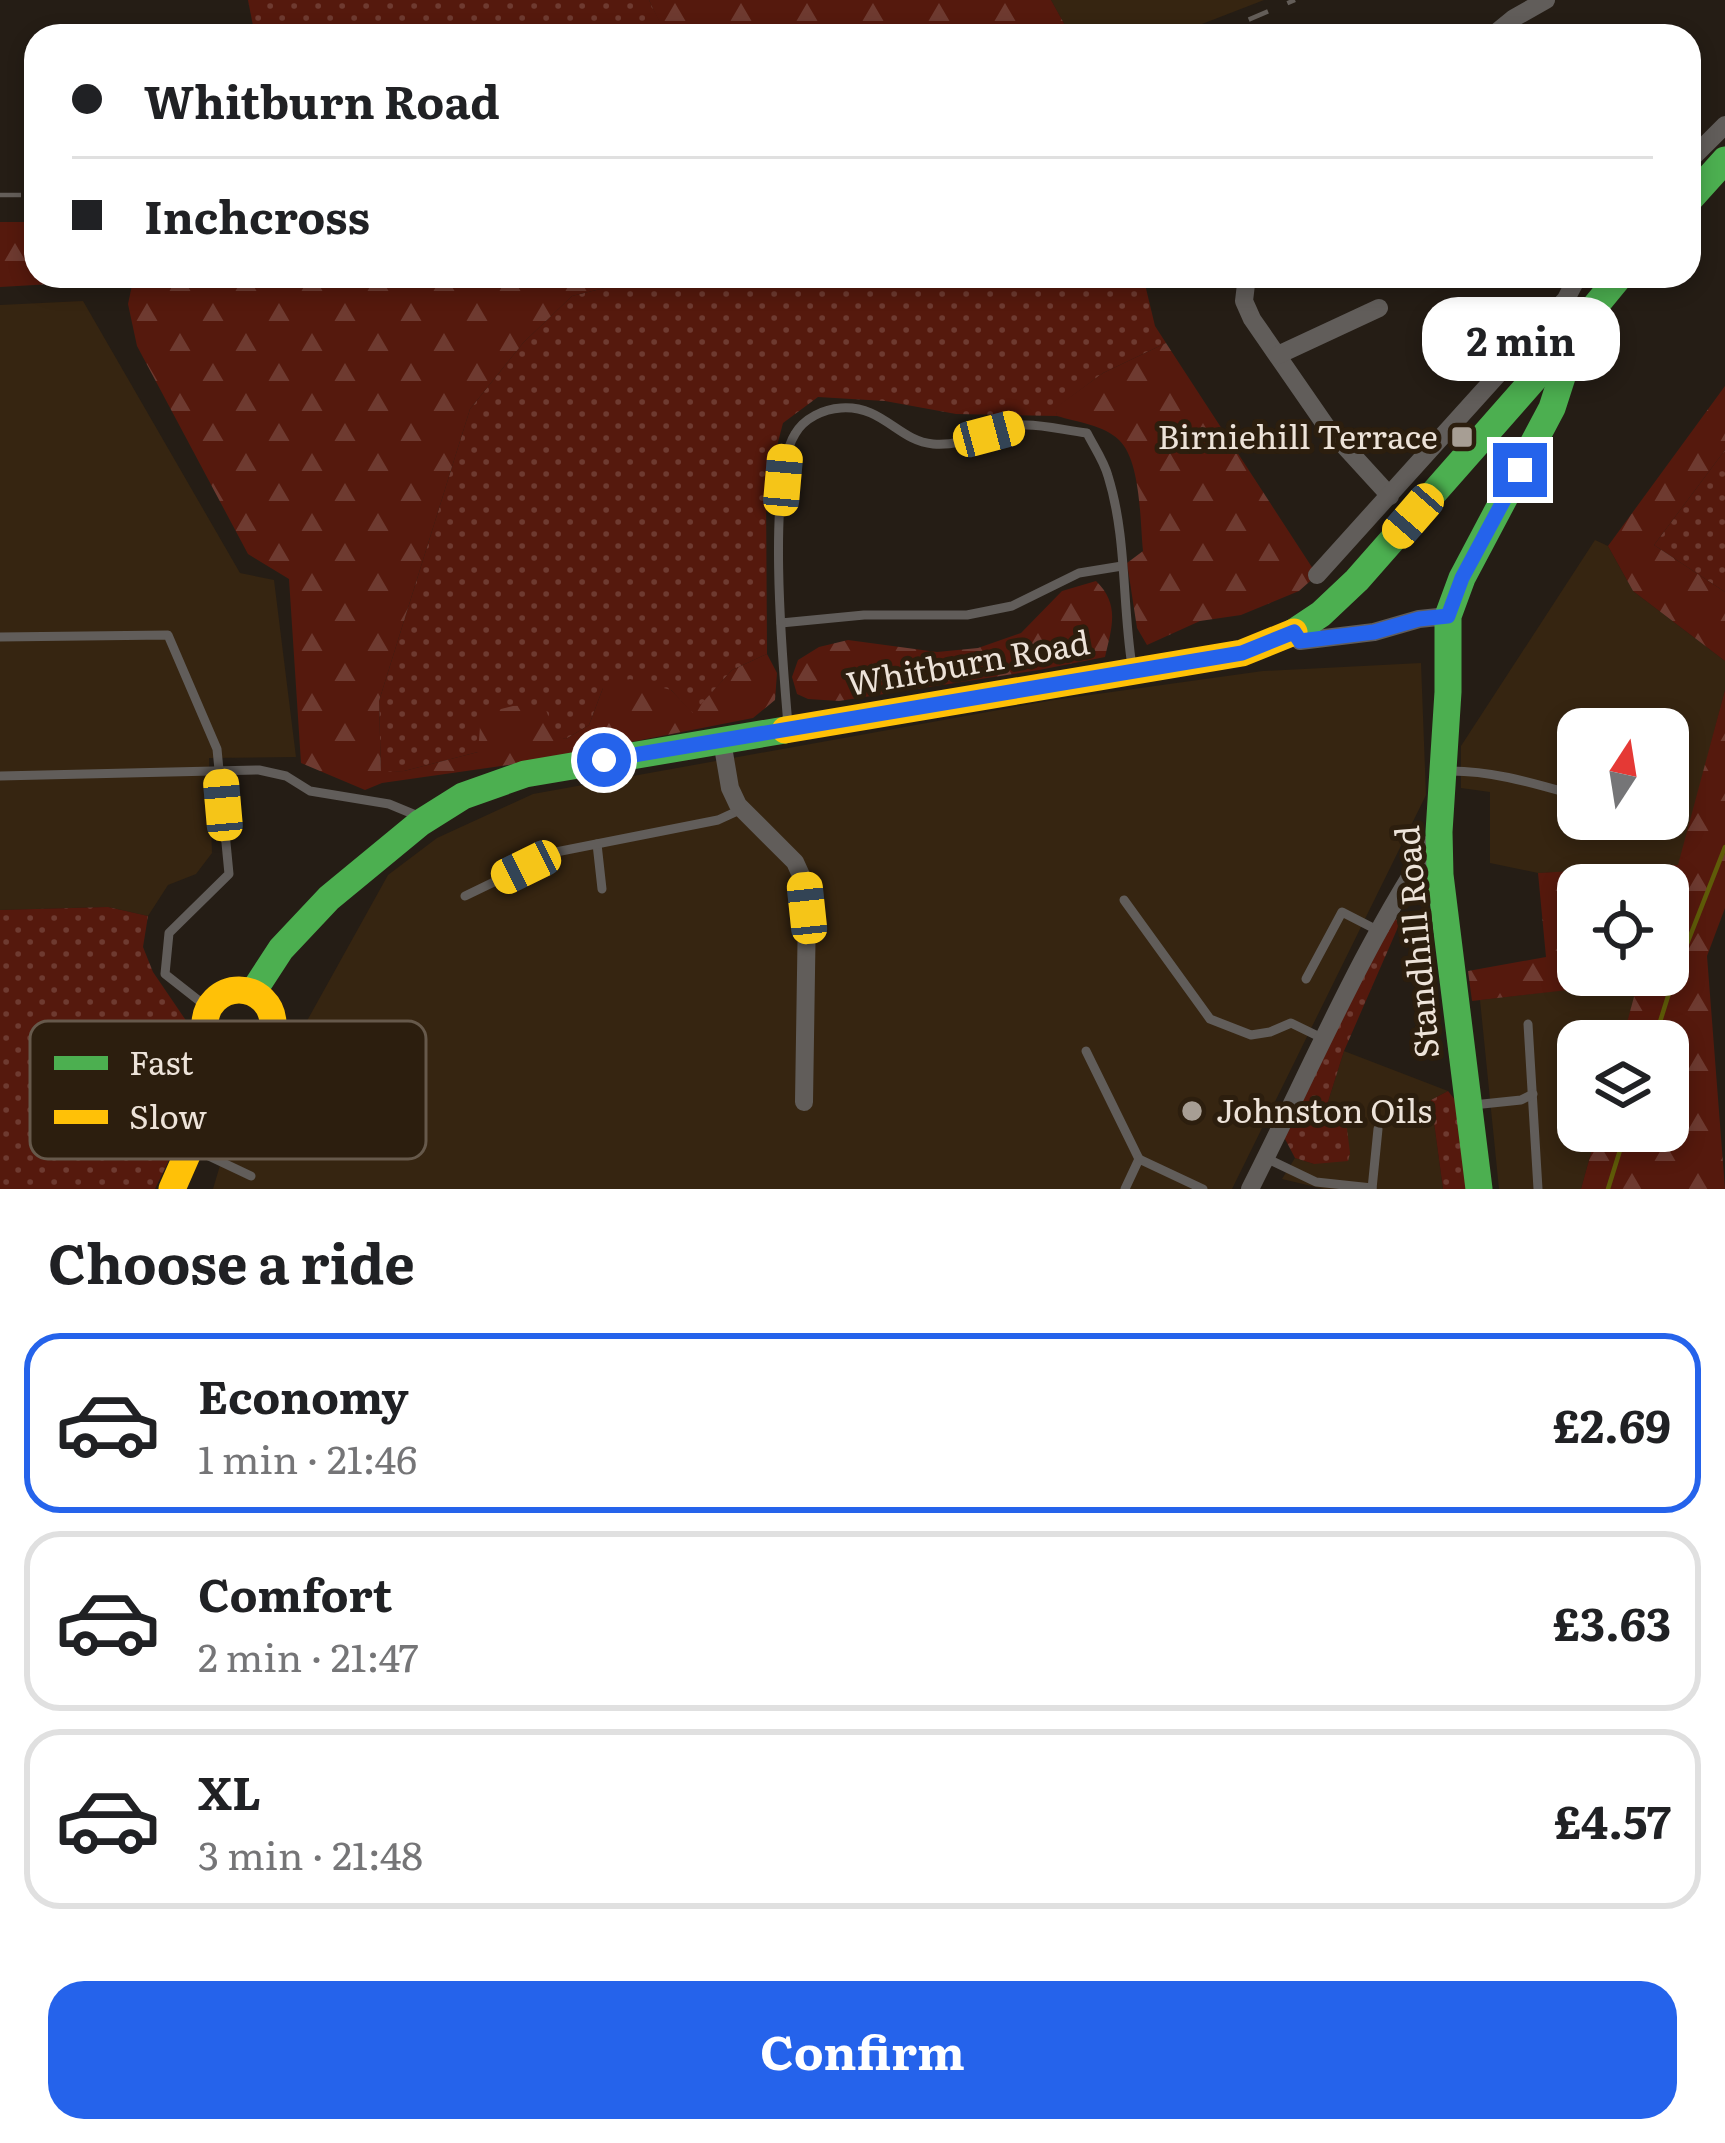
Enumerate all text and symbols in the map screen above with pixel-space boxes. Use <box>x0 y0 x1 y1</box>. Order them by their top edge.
text: Whitburn Road <box>144 66 500 133</box>
text: Inchcross <box>144 181 370 248</box>
callout: 2 min <box>1421 296 1619 380</box>
text: 2 min <box>1467 310 1575 368</box>
car <box>950 407 1028 461</box>
place label: Birniehill Terrace <box>1158 410 1438 459</box>
marker: Birniehill Terrace <box>1449 424 1475 450</box>
car <box>762 443 804 517</box>
route end <box>1493 443 1547 497</box>
car <box>1376 477 1450 555</box>
street label: Whitburn Road <box>842 615 1093 706</box>
north arrow <box>1557 708 1689 840</box>
map controls <box>1557 708 1689 1152</box>
route start <box>577 733 631 787</box>
car <box>202 768 244 842</box>
street label: Standhill Road <box>1380 824 1449 1061</box>
car <box>486 835 566 899</box>
button: locate <box>1557 864 1689 996</box>
car <box>785 870 829 946</box>
button: layers <box>1557 1020 1689 1152</box>
legend <box>30 1021 426 1159</box>
text: Fast <box>129 1036 194 1085</box>
place label: Johnston Oils <box>1216 1084 1432 1133</box>
text: Slow <box>129 1090 207 1139</box>
marker: Johnston Oils <box>1179 1098 1205 1124</box>
text: Choose a ride <box>48 1220 415 1301</box>
text: Economy <box>198 1361 409 1428</box>
icon: car <box>54 1369 162 1477</box>
text: £2.69 <box>1553 1390 1671 1457</box>
text: 1 min · 21:46 <box>198 1428 417 1486</box>
text: Comfort <box>198 1559 392 1626</box>
icon: car <box>54 1567 162 1675</box>
text: £3.63 <box>1553 1588 1671 1655</box>
text: 2 min · 21:47 <box>198 1626 419 1684</box>
text: XL <box>198 1757 261 1824</box>
icon: car <box>54 1765 162 1873</box>
text: £4.57 <box>1554 1786 1671 1853</box>
text: 3 min · 21:48 <box>198 1824 423 1882</box>
button: Confirm <box>48 1981 1677 2119</box>

